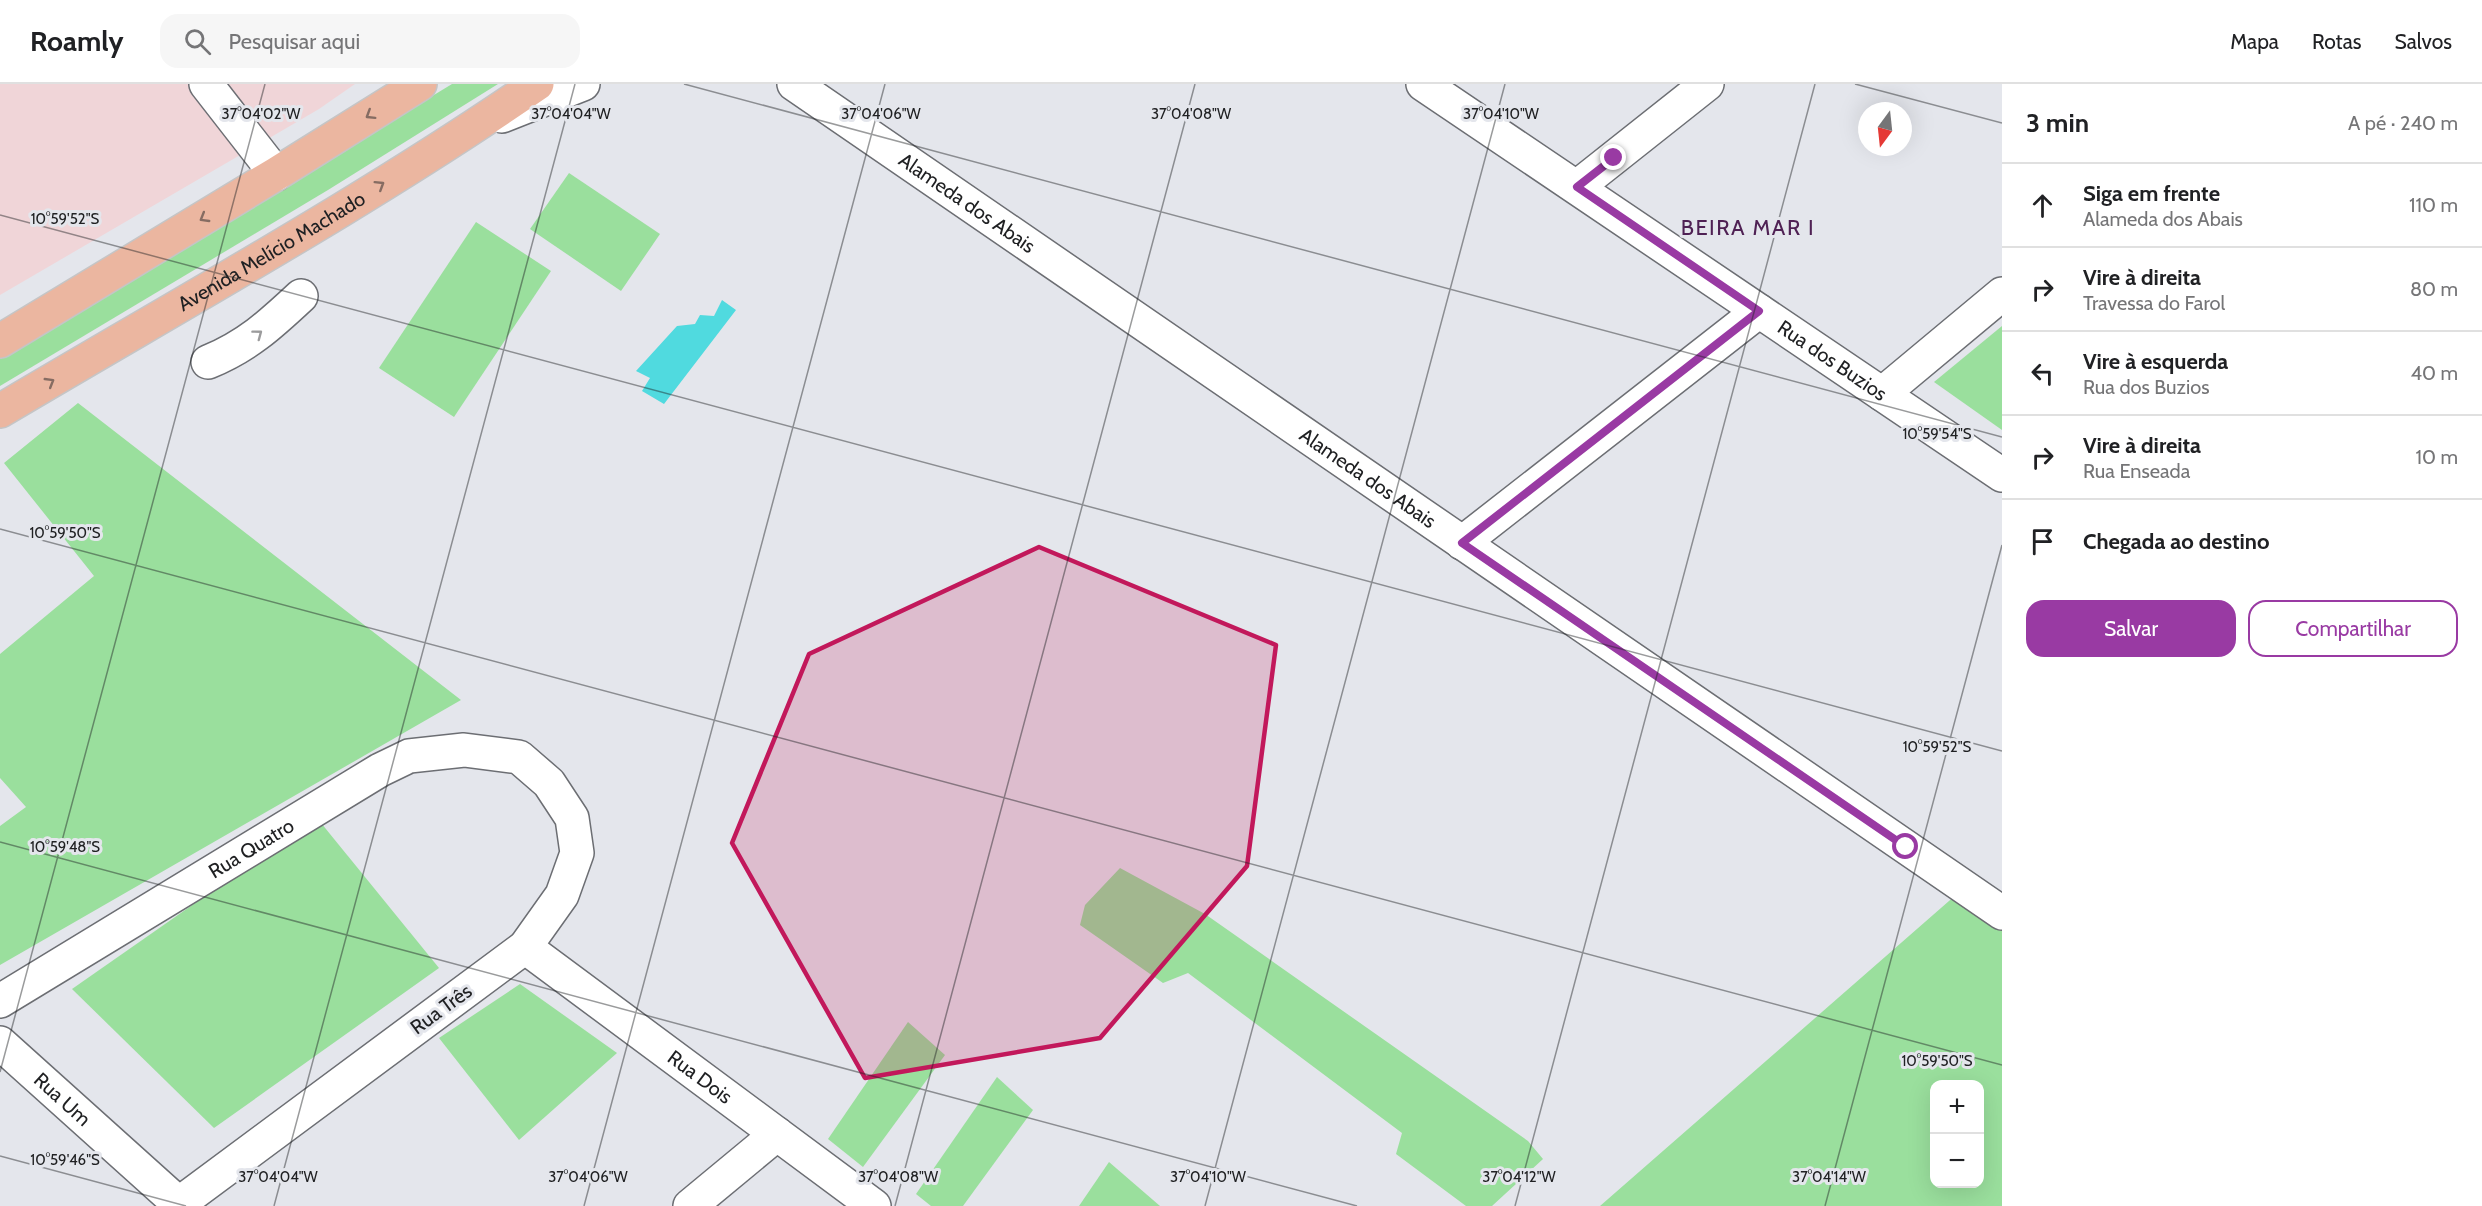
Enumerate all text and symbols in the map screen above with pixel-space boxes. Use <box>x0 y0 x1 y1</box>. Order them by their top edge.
search box <box>160 14 580 68</box>
text: Roamly <box>30 24 124 58</box>
icon: search <box>181 25 214 58</box>
text: Pesquisar aqui <box>229 28 360 55</box>
text: Mapa <box>2230 29 2279 54</box>
text: Rotas <box>2312 29 2361 54</box>
text: Salvos <box>2394 29 2452 54</box>
north arrow <box>1858 102 1912 156</box>
text: 37°04'02"W <box>222 105 301 123</box>
text: 37°04'04"W <box>531 105 612 123</box>
text: 37°04'06"W <box>841 105 922 123</box>
text: 37°04'08"W <box>1151 105 1232 123</box>
text: 37°04'10"W <box>1463 105 1540 123</box>
text: 3 min <box>2026 107 2089 139</box>
one-way arrow <box>366 108 376 120</box>
text: A pé · 240 m <box>2348 111 2458 135</box>
route end <box>1600 144 1626 170</box>
street label: Alameda dos Abais <box>894 148 1040 258</box>
text: Siga em frente <box>2083 180 2220 207</box>
one-way arrow <box>374 181 384 193</box>
street label: Avenida Melício Machado <box>174 186 369 316</box>
icon: ahead <box>2026 189 2059 222</box>
text: 110 m <box>2409 193 2458 217</box>
text: Alameda dos Abais <box>2083 207 2243 231</box>
text: 10°59'52"S <box>31 210 99 228</box>
one-way arrow <box>200 210 210 222</box>
district label: BEIRA MAR I <box>1681 214 1815 241</box>
text: Vire à direita <box>2083 264 2201 291</box>
icon: right <box>2026 273 2059 306</box>
text: 80 m <box>2410 277 2458 301</box>
text: Travessa do Farol <box>2083 291 2225 315</box>
street label: Rua dos Buzios <box>1773 315 1892 406</box>
one-way arrow <box>251 330 262 341</box>
text: Vire à esquerda <box>2083 348 2228 375</box>
icon: left <box>2026 357 2059 390</box>
text: 40 m <box>2410 361 2458 385</box>
text: Rua dos Buzios <box>2083 375 2210 399</box>
one-way arrow <box>44 377 54 389</box>
street label: Alameda dos Abais <box>1295 423 1441 533</box>
text: 10°59'54"S <box>1902 425 1972 443</box>
text: Vire à direita <box>2083 432 2201 459</box>
icon: right <box>2026 441 2059 474</box>
text: 10 m <box>2415 445 2458 469</box>
text: Rua Enseada <box>2083 459 2190 483</box>
text: 10°59'50"S <box>29 524 101 542</box>
icon: arrive <box>2026 525 2059 558</box>
text: Chegada ao destino <box>2083 528 2269 555</box>
button: Salvar <box>2026 600 2236 657</box>
button: Compartilhar <box>2248 600 2458 657</box>
text: 10°59'52"S <box>1903 738 1971 756</box>
street label: Rua Quatro <box>204 813 298 883</box>
route start <box>1892 833 1918 859</box>
text: 10°59'48"S <box>30 838 100 856</box>
street label: Rua Três <box>406 979 476 1039</box>
street label: Rua Dois <box>663 1045 737 1109</box>
text: 10°59'50"S <box>1901 1052 1973 1070</box>
street label: Rua Um <box>29 1067 96 1131</box>
map controls <box>1930 1080 1984 1188</box>
button: + <box>1930 1080 1984 1134</box>
button: − <box>1930 1134 1984 1188</box>
text: 10°59'46"S <box>30 1151 100 1169</box>
text: 37°04'04"W <box>238 1168 319 1186</box>
text: 37°04'06"W <box>548 1168 629 1186</box>
text: 37°04'08"W <box>858 1168 939 1186</box>
text: 37°04'10"W <box>1170 1168 1247 1186</box>
text: 37°04'12"W <box>1482 1168 1556 1186</box>
text: 37°04'14"W <box>1792 1168 1867 1186</box>

